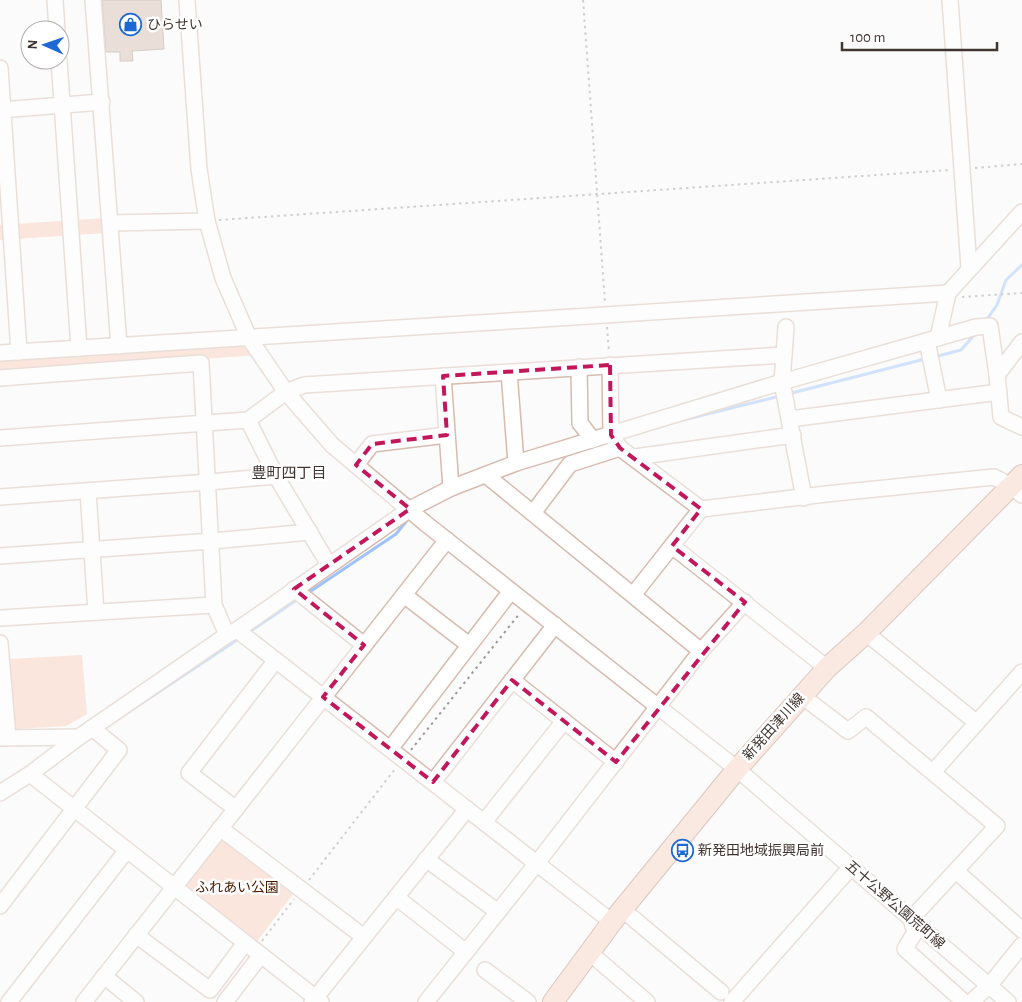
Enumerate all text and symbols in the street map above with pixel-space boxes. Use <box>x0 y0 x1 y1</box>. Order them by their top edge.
shop icon: ひらせい <box>119 13 143 37</box>
place label: ひらせい <box>147 18 203 32</box>
north arrow <box>20 20 70 70</box>
scale bar <box>842 20 997 52</box>
text: 100 m <box>850 30 885 45</box>
text: N <box>26 39 40 50</box>
district label: 豊町四丁目 <box>251 465 327 481</box>
street label: 新発田津川線 <box>740 690 807 763</box>
bus stop icon: 新発田地域振興局前 <box>670 839 694 863</box>
place label: 新発田地域振興局前 <box>698 842 824 858</box>
street label: 五十公野公園荒町線 <box>843 858 948 952</box>
park label: ふれあい公園 <box>195 880 279 895</box>

